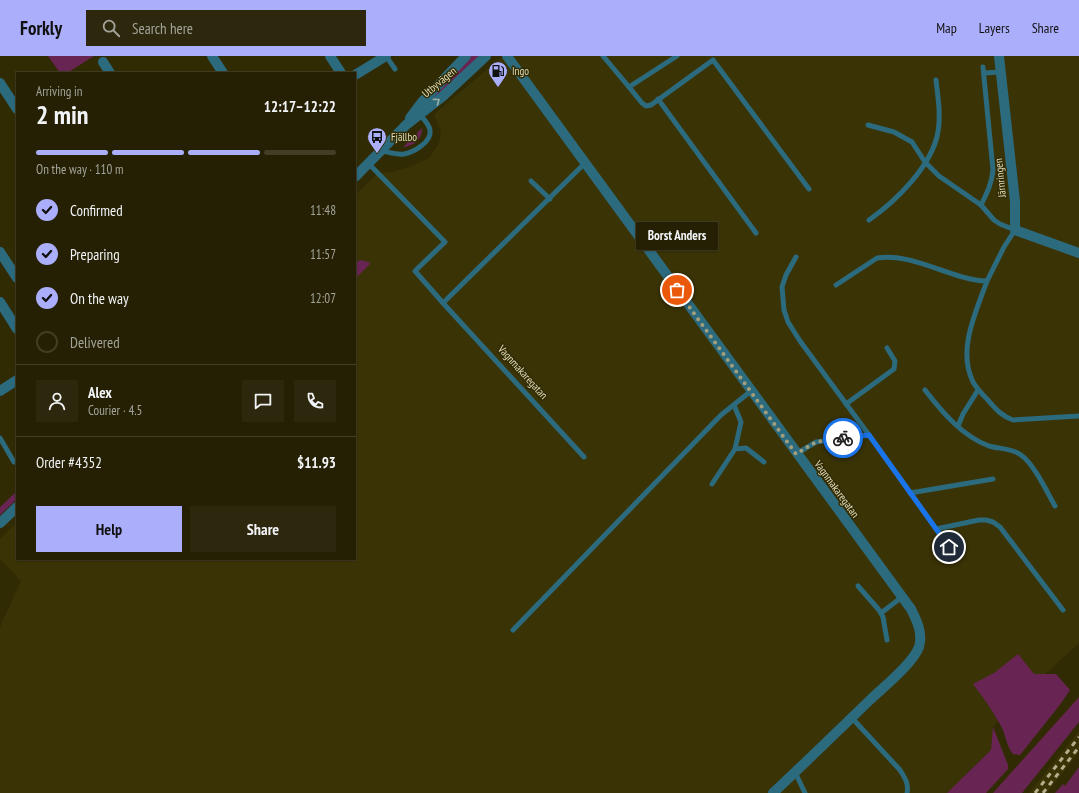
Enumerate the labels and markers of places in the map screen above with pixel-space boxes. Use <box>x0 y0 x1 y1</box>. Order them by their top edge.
fuel station icon: Ingo <box>487 60 509 88</box>
place label: Ingo <box>512 64 529 78</box>
bus stop icon: Fjällbo <box>366 126 388 154</box>
place label: Fjällbo <box>391 130 417 144</box>
callout: Borst Anders <box>636 222 718 250</box>
pin <box>660 273 694 307</box>
pin <box>932 530 966 564</box>

